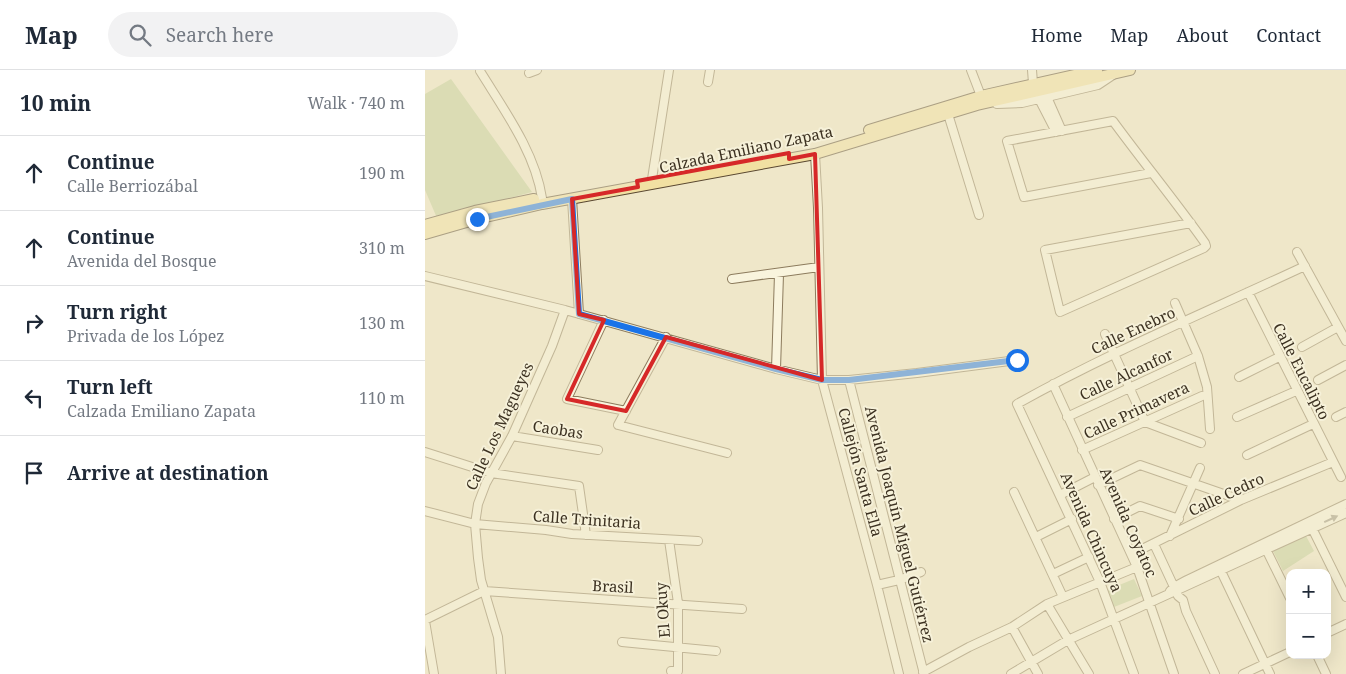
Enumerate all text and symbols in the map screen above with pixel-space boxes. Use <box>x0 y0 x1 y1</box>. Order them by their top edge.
search box <box>108 12 458 57</box>
text: Map <box>25 18 78 51</box>
icon: search <box>126 21 154 49</box>
text: Search here <box>166 22 274 48</box>
text: Home <box>1031 23 1082 47</box>
text: Map <box>1110 23 1148 47</box>
text: About <box>1176 23 1228 47</box>
text: Contact <box>1256 23 1321 47</box>
text: 10 min <box>20 89 91 117</box>
text: Walk · 740 m <box>308 92 405 114</box>
street label: Calzada Emiliano Zapata <box>657 121 835 177</box>
text: Continue <box>67 149 155 175</box>
icon: ahead <box>20 159 48 187</box>
text: 190 m <box>359 162 405 184</box>
text: Calle Berriozábal <box>67 175 198 197</box>
route end <box>466 208 489 231</box>
text: Continue <box>67 224 155 250</box>
icon: ahead <box>20 234 48 262</box>
text: 310 m <box>359 237 405 259</box>
text: Avenida del Bosque <box>67 250 217 272</box>
text: Turn right <box>67 299 167 325</box>
street label: Calle Enebro <box>1088 302 1178 358</box>
icon: right <box>20 309 48 337</box>
text: 130 m <box>359 312 405 334</box>
street label: Calle Eucalipto <box>1269 319 1335 423</box>
text: Privada de los López <box>67 325 224 347</box>
street label: Calle Alcanfor <box>1076 344 1176 404</box>
route start <box>1006 349 1029 372</box>
street label: Calle Los Magueyes <box>461 359 538 493</box>
text: Turn left <box>67 374 153 400</box>
street label: Calle Primavera <box>1080 377 1192 443</box>
icon: left <box>20 384 48 412</box>
text: 110 m <box>359 387 405 409</box>
text: Calzada Emiliano Zapata <box>67 400 256 422</box>
street label: Avenida Joaquín Miguel Gutiérrez <box>861 404 939 644</box>
street label: Callejón Santa Ella <box>834 405 888 539</box>
street label: Caobas <box>531 415 585 443</box>
icon: arrive <box>20 459 48 487</box>
text: Arrive at destination <box>67 460 269 486</box>
street label: Avenida Coyatoc <box>1096 464 1162 580</box>
street label: Calle Cedro <box>1185 468 1267 520</box>
street label: Avenida Chincuya <box>1057 469 1127 595</box>
street label: Calle Trinitaria <box>532 505 642 533</box>
one-way arrow <box>1324 515 1339 524</box>
map controls <box>1286 569 1331 659</box>
button: + <box>1286 569 1331 614</box>
street label: Brasil <box>592 575 634 597</box>
street label: El Okuy <box>650 581 674 639</box>
button: − <box>1286 614 1331 659</box>

